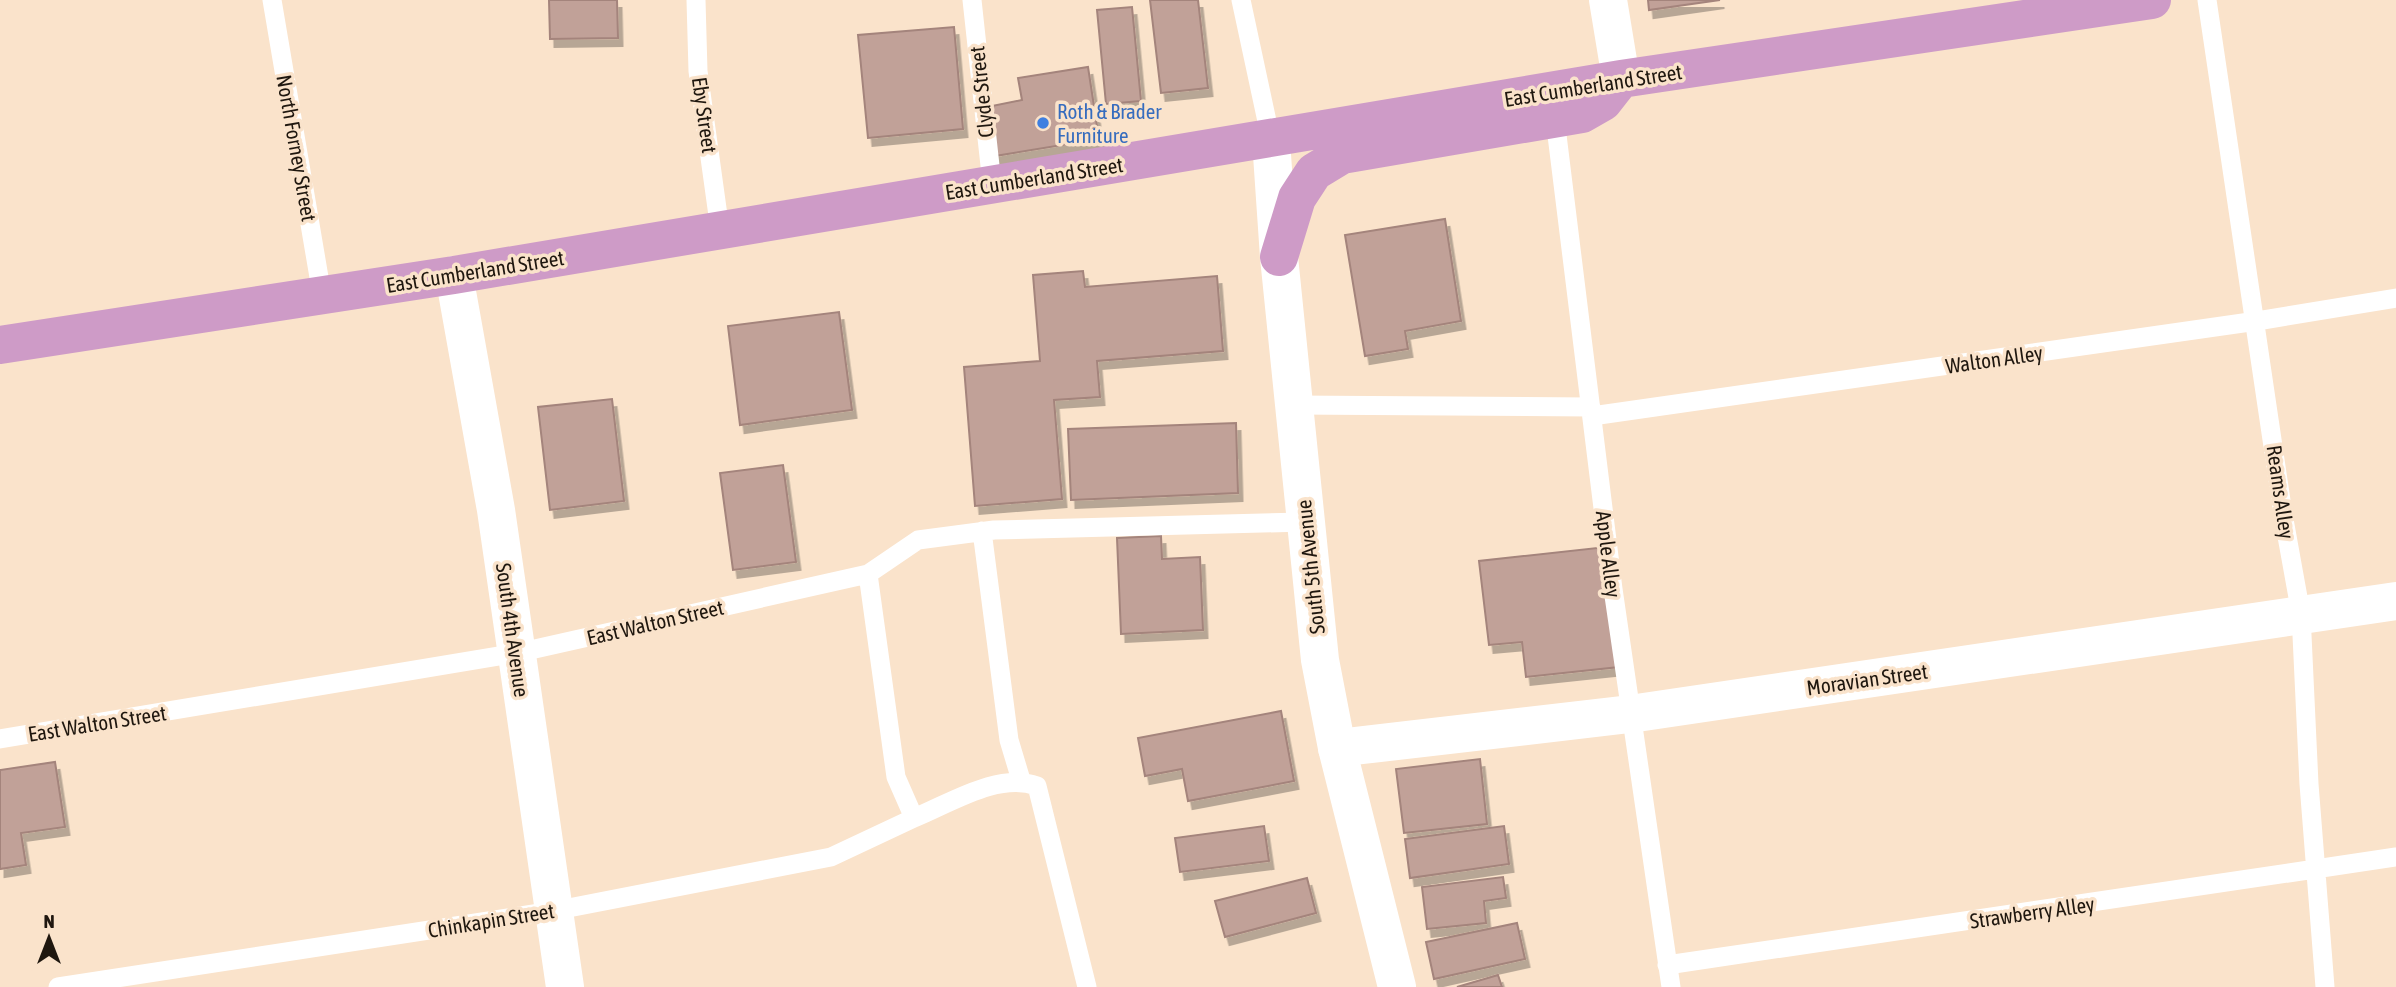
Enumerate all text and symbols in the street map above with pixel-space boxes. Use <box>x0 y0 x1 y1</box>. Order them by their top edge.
street label: Clyde Street <box>964 45 998 139</box>
street label: East Cumberland Street <box>1502 59 1684 111</box>
street label: North Forney Street <box>272 73 322 223</box>
street label: Eby Street <box>688 76 722 154</box>
place label: Roth & Brader Furniture <box>1057 99 1162 147</box>
marker: Roth & Brader Furniture <box>1035 115 1051 131</box>
street label: East Cumberland Street <box>943 152 1125 204</box>
street label: East Cumberland Street <box>384 245 566 297</box>
street label: Walton Alley <box>1944 340 2044 378</box>
street label: Reams Alley <box>2263 444 2299 541</box>
street label: South 5th Avenue <box>1291 499 1329 635</box>
street label: Apple Alley <box>1592 509 1626 599</box>
street label: South 4th Avenue <box>492 561 534 699</box>
street label: East Walton Street <box>584 595 726 649</box>
street label: Moravian Street <box>1805 659 1929 699</box>
street label: East Walton Street <box>26 700 168 746</box>
street label: Strawberry Alley <box>1968 891 2096 933</box>
street label: Chinkapin Street <box>426 898 556 942</box>
north arrow <box>14 903 84 973</box>
text: N <box>43 910 55 932</box>

